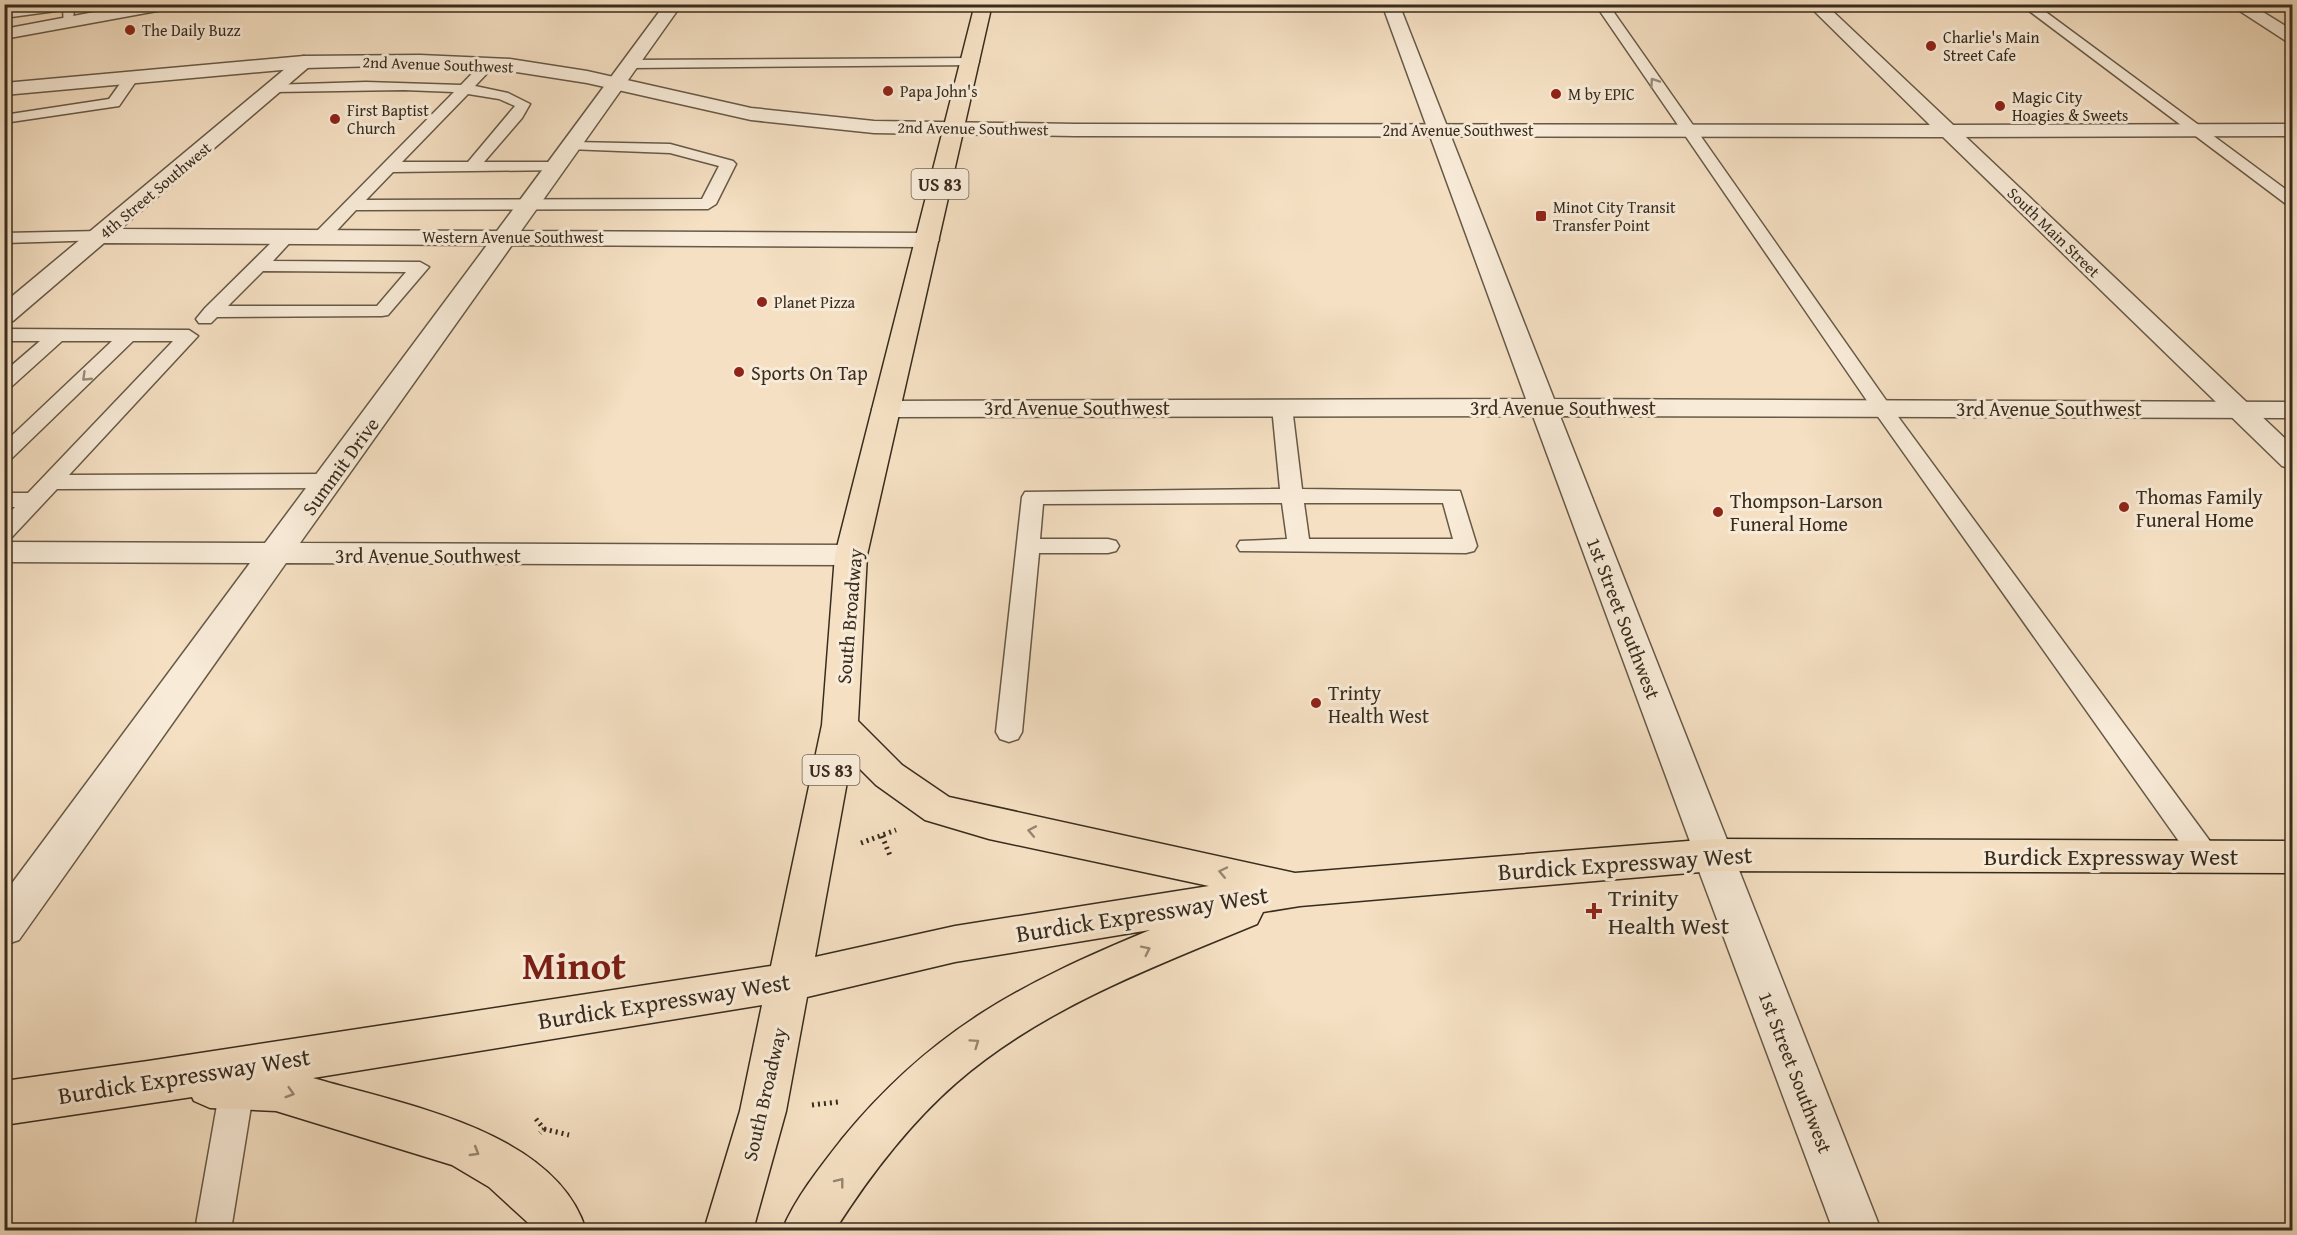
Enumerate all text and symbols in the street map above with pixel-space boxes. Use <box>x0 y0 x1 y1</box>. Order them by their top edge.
place label: The Daily Buzz <box>142 18 240 42</box>
marker: The Daily Buzz <box>123 23 137 37</box>
place label: Charlie's Main Street Cafe <box>1943 25 2039 67</box>
marker: Charlie's Main Street Cafe <box>1924 39 1938 53</box>
street label: 2nd Avenue Southwest <box>362 49 514 79</box>
one-way arrow <box>1650 78 1661 89</box>
place label: Papa John's <box>900 79 978 103</box>
place label: M by EPIC <box>1568 82 1635 106</box>
marker: Papa John's <box>881 84 895 98</box>
place label: Magic City Hoagies & Sweets <box>2012 85 2128 127</box>
marker: M by EPIC <box>1549 87 1563 101</box>
place label: First Baptist Church <box>347 98 429 140</box>
marker: Magic City Hoagies & Sweets <box>1993 99 2007 113</box>
marker: First Baptist Church <box>328 112 342 126</box>
street label: 2nd Avenue Southwest <box>897 115 1049 141</box>
street label: 2nd Avenue Southwest <box>1382 118 1534 142</box>
street label: 4th Street Southwest <box>94 136 216 244</box>
road number: US 83 <box>912 169 968 199</box>
street label: South Main Street <box>2002 181 2106 283</box>
place label: Minot City Transit Transfer Point <box>1553 195 1676 237</box>
marker: Minot City Transit Transfer Point <box>1534 209 1548 223</box>
street label: Western Avenue Southwest <box>422 225 604 249</box>
place label: Planet Pizza <box>774 290 855 314</box>
marker: Planet Pizza <box>755 295 769 309</box>
place label: Sports On Tap <box>751 358 868 387</box>
marker: Sports On Tap <box>732 365 746 379</box>
one-way arrow <box>82 370 93 381</box>
street label: 3rd Avenue Southwest <box>984 393 1170 422</box>
street label: 3rd Avenue Southwest <box>1470 393 1656 422</box>
street label: 3rd Avenue Southwest <box>1956 394 2142 423</box>
street label: Summit Drive <box>294 411 386 521</box>
place label: Thomas Family Funeral Home <box>2136 482 2263 534</box>
place label: Thompson-Larson Funeral Home <box>1730 486 1883 538</box>
marker: Thomas Family Funeral Home <box>2117 500 2131 514</box>
marker: Thompson-Larson Funeral Home <box>1711 505 1725 519</box>
street label: 1st Street Southwest <box>1580 533 1668 703</box>
street label: 3rd Avenue Southwest <box>335 541 521 570</box>
street label: South Broadway <box>829 547 869 685</box>
place label: Trinty Health West <box>1328 678 1429 730</box>
marker: Trinty Health West <box>1309 696 1323 710</box>
road number: US 83 <box>802 755 860 785</box>
one-way arrow <box>1027 825 1037 838</box>
street label: Burdick Expressway West <box>1497 837 1754 889</box>
street label: Burdick Expressway West <box>1984 839 2239 874</box>
one-way arrow <box>1218 866 1228 879</box>
street label: Burdick Expressway West <box>1013 877 1271 951</box>
place label: Trinity Health West <box>1608 880 1730 943</box>
marker: Trinity Health West <box>1585 902 1603 920</box>
district label: Minot <box>522 936 626 993</box>
one-way arrow <box>1139 946 1150 958</box>
street label: Burdick Expressway West <box>535 964 793 1038</box>
street label: 1st Street Southwest <box>1752 987 1840 1157</box>
street label: South Broadway <box>735 1024 793 1164</box>
street label: Burdick Expressway West <box>55 1039 313 1113</box>
one-way arrow <box>968 1039 979 1050</box>
one-way arrow <box>284 1086 295 1098</box>
one-way arrow <box>469 1145 479 1156</box>
one-way arrow <box>833 1178 844 1189</box>

